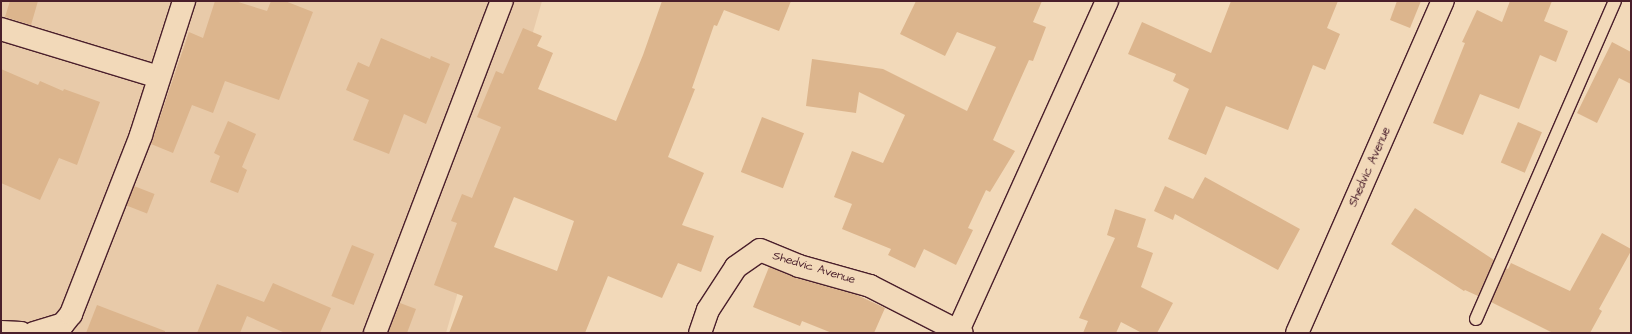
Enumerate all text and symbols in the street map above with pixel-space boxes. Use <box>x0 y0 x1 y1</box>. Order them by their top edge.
street label: Shedvic Avenue <box>1346 125 1394 209</box>
street label: Shedvic Avenue <box>771 249 857 287</box>

